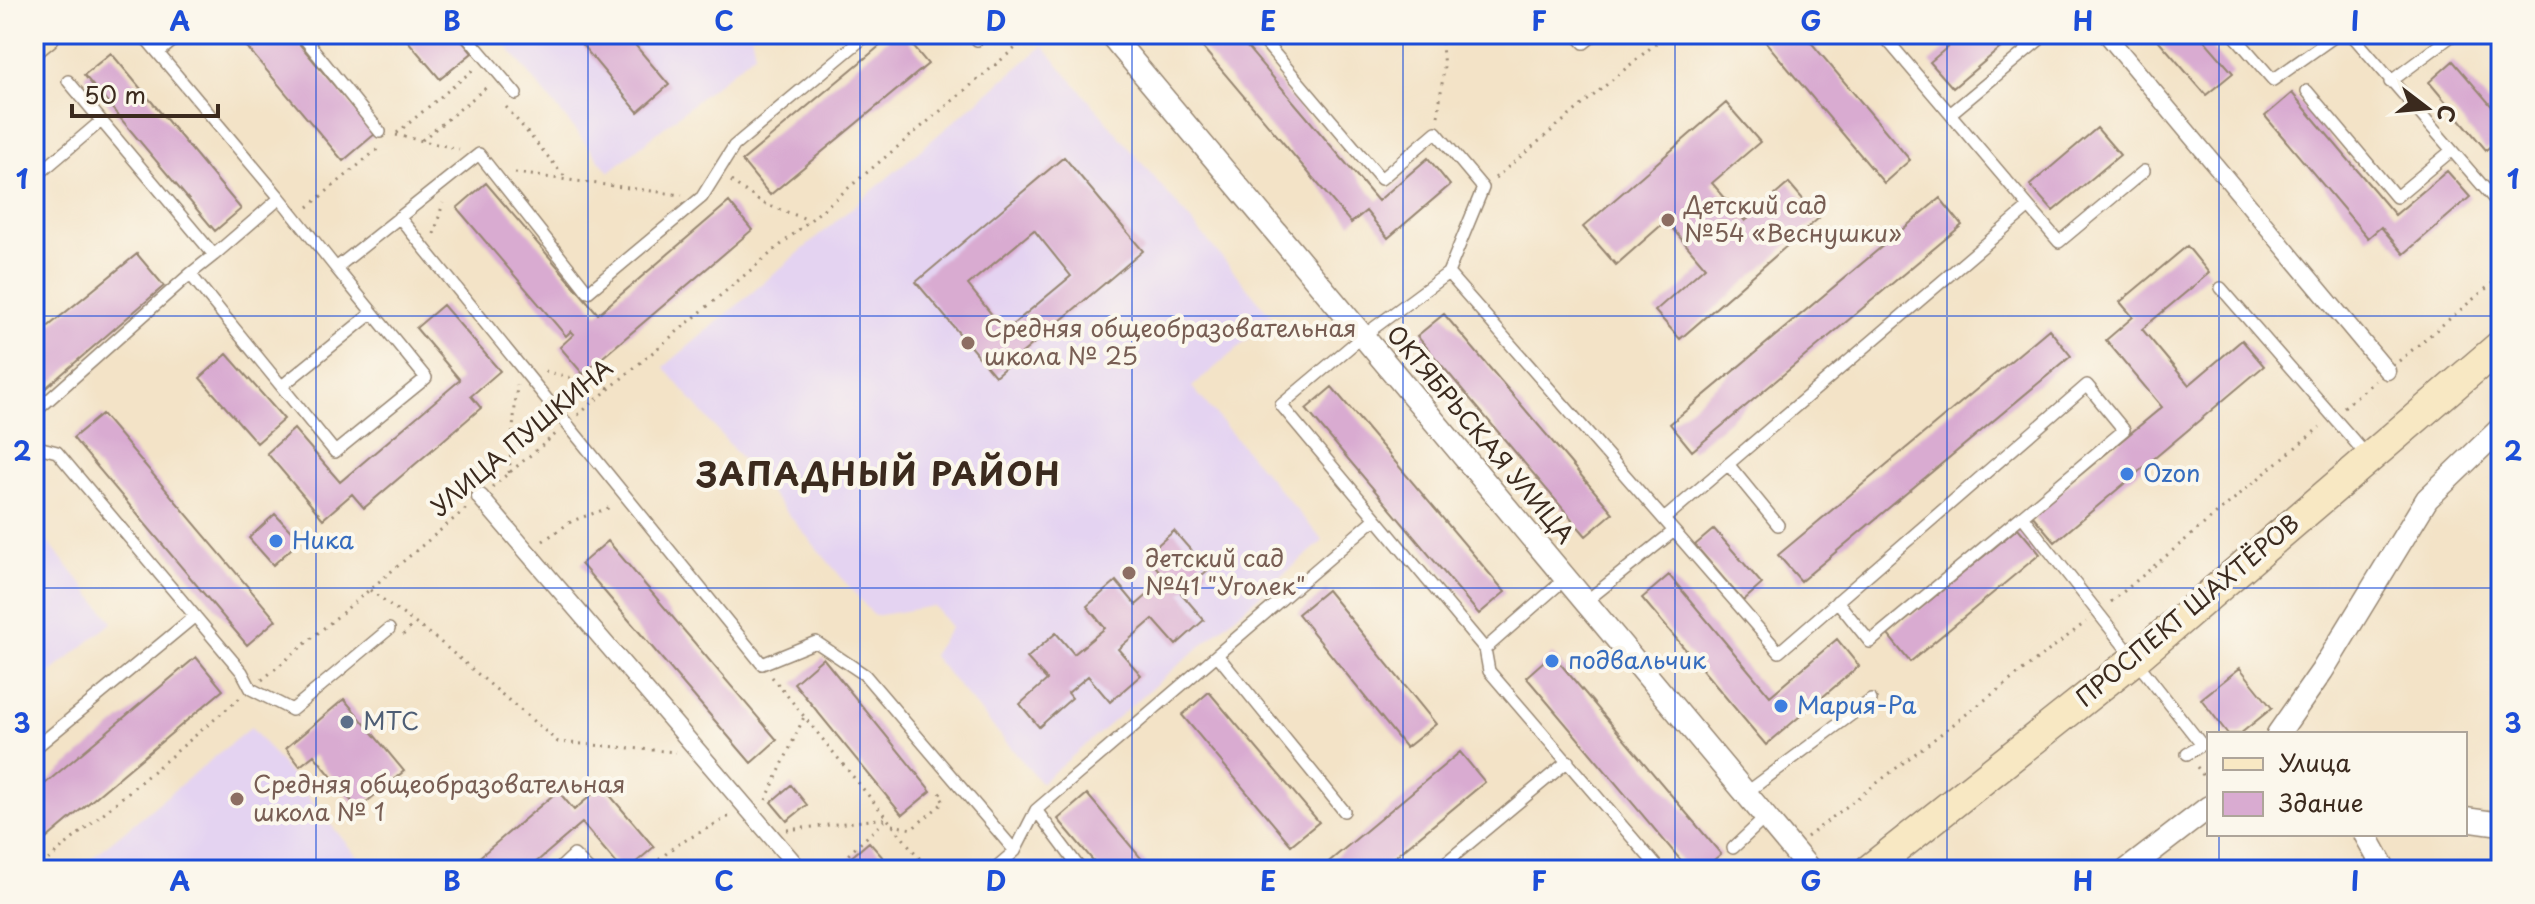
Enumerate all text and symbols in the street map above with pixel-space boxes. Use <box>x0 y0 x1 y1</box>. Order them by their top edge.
text: A <box>170 1 190 40</box>
text: B <box>443 1 461 40</box>
text: C <box>714 1 734 40</box>
text: D <box>986 1 1006 40</box>
text: E <box>1260 1 1276 40</box>
text: F <box>1531 1 1547 40</box>
text: G <box>1800 1 1822 40</box>
text: H <box>2073 1 2093 40</box>
text: I <box>2351 1 2359 40</box>
scale bar <box>72 68 218 118</box>
north arrow <box>2387 68 2467 148</box>
text: 50 m <box>84 76 146 112</box>
text: С <box>2430 101 2466 126</box>
text: 1 <box>16 159 28 198</box>
text: 1 <box>2507 159 2519 198</box>
place label: Детский сад №54 «Веснушки» <box>1683 186 1902 250</box>
marker: Детский сад №54 «Веснушки» <box>1659 211 1677 229</box>
place label: Средняя общеобразовательная школа № 25 <box>984 309 1357 373</box>
street label: ОКТЯБРЬСКАЯ УЛИЦА <box>1379 317 1584 551</box>
marker: Средняя общеобразовательная школа № 25 <box>959 334 977 352</box>
street label: УЛИЦА ПУШКИНА <box>422 349 620 524</box>
text: 2 <box>13 431 31 470</box>
text: 2 <box>2504 431 2522 470</box>
district label: ЗАПАДНЫЙ РАЙОН <box>696 449 1061 497</box>
place label: Ozon <box>2143 454 2200 490</box>
marker: Ozon <box>2118 465 2136 483</box>
street label: ПРОСПЕКТ ШАХТЁРОВ <box>2067 505 2307 714</box>
place label: Ника <box>292 521 354 557</box>
marker: Ника <box>267 532 285 550</box>
place label: детский сад №41 "Уголек" <box>1145 539 1306 603</box>
marker: детский сад №41 "Уголек" <box>1120 564 1138 582</box>
place label: подвальчик <box>1568 641 1707 677</box>
marker: подвальчик <box>1543 652 1561 670</box>
place label: Мария-Ра <box>1797 686 1916 722</box>
marker: Мария-Ра <box>1772 697 1790 715</box>
place label: МТС <box>363 702 419 738</box>
text: 3 <box>13 703 31 742</box>
text: 3 <box>2504 703 2522 742</box>
marker: МТС <box>338 713 356 731</box>
legend <box>2207 732 2467 836</box>
text: Улица <box>2279 744 2351 780</box>
place label: Средняя общеобразовательная школа № 1 <box>253 765 626 829</box>
text: Здание <box>2279 784 2364 820</box>
marker: Средняя общеобразовательная школа № 1 <box>228 790 246 808</box>
text: A <box>170 861 190 900</box>
text: B <box>443 861 461 900</box>
text: C <box>714 861 734 900</box>
text: D <box>986 861 1006 900</box>
text: E <box>1260 861 1276 900</box>
text: F <box>1531 861 1547 900</box>
text: G <box>1800 861 1822 900</box>
text: H <box>2073 861 2093 900</box>
text: I <box>2351 861 2359 900</box>

